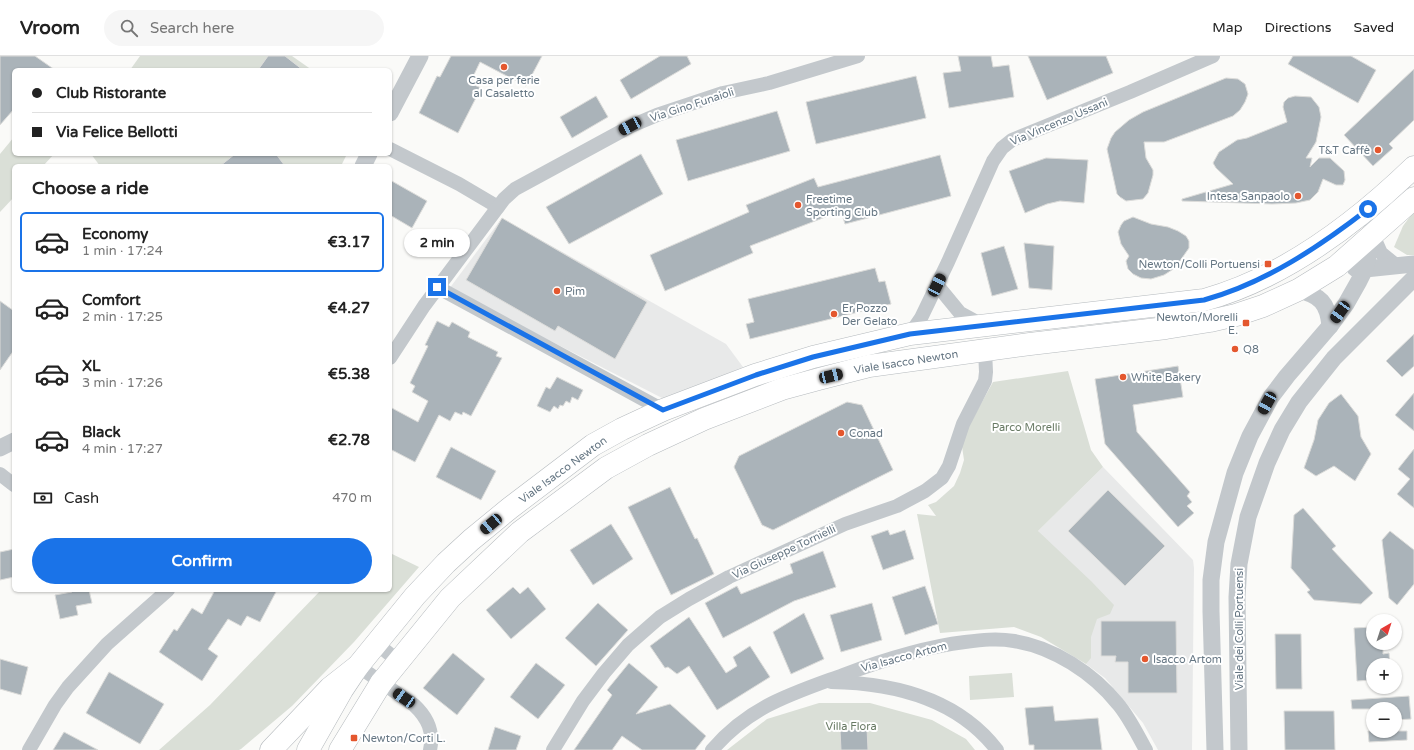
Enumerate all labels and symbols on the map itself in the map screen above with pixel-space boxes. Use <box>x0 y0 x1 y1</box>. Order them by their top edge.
marker: Casa per ferie al Casaletto <box>499 62 509 72</box>
place label: Casa per ferie al Casaletto <box>468 74 540 100</box>
street label: Via Gino Funaioli <box>648 85 736 125</box>
street label: Via Vincenzo Ussani <box>1008 96 1110 148</box>
car <box>617 115 643 137</box>
place label: T&T Caffè <box>1319 144 1370 157</box>
marker: T&T Caffè <box>1373 145 1383 155</box>
place label: Intesa Sanpaolo <box>1207 190 1290 203</box>
marker: Intesa Sanpaolo <box>1293 191 1303 201</box>
place label: Freetime Sporting Club <box>806 193 878 219</box>
marker: Freetime Sporting Club <box>793 200 803 210</box>
route start <box>1359 200 1377 218</box>
callout: 2 min <box>404 229 470 257</box>
place label: Newton/Colli Portuensi <box>1139 258 1260 271</box>
marker: Newton/Colli Portuensi <box>1263 259 1273 269</box>
car <box>926 272 948 298</box>
route end <box>428 278 446 296</box>
place label: Pim <box>565 285 585 298</box>
marker: Pim <box>552 286 562 296</box>
car <box>1328 299 1352 325</box>
place label: Er Pozzo Der Gelato <box>842 302 898 328</box>
marker: Er Pozzo Der Gelato <box>829 309 839 319</box>
place label: Newton/Morelli E. <box>1156 311 1238 337</box>
marker: Newton/Morelli E. <box>1241 318 1251 328</box>
place label: Q8 <box>1243 343 1259 356</box>
marker: Q8 <box>1230 344 1240 354</box>
street label: Viale Isacco Newton <box>853 347 959 377</box>
car <box>818 367 844 385</box>
place label: White Bakery <box>1131 371 1201 384</box>
marker: White Bakery <box>1118 372 1128 382</box>
car <box>1256 390 1278 416</box>
park label: Parco Morelli <box>992 421 1060 434</box>
place label: Conad <box>849 427 883 440</box>
marker: Conad <box>836 428 846 438</box>
street label: Viale Isacco Newton <box>517 434 609 506</box>
car <box>478 512 504 536</box>
street label: Via Giuseppe Tornielli <box>730 522 838 582</box>
street label: Viale dei Colli Portuensi <box>1233 568 1246 690</box>
north arrow <box>1366 614 1402 650</box>
street label: Via Isacco Artom <box>860 639 948 675</box>
place label: Isacco Artom <box>1153 653 1222 666</box>
marker: Isacco Artom <box>1140 654 1150 664</box>
car <box>391 686 417 710</box>
park label: Villa Flora <box>825 720 877 733</box>
place label: Newton/Corti L. <box>362 732 446 745</box>
marker: Newton/Corti L. <box>349 733 359 743</box>

